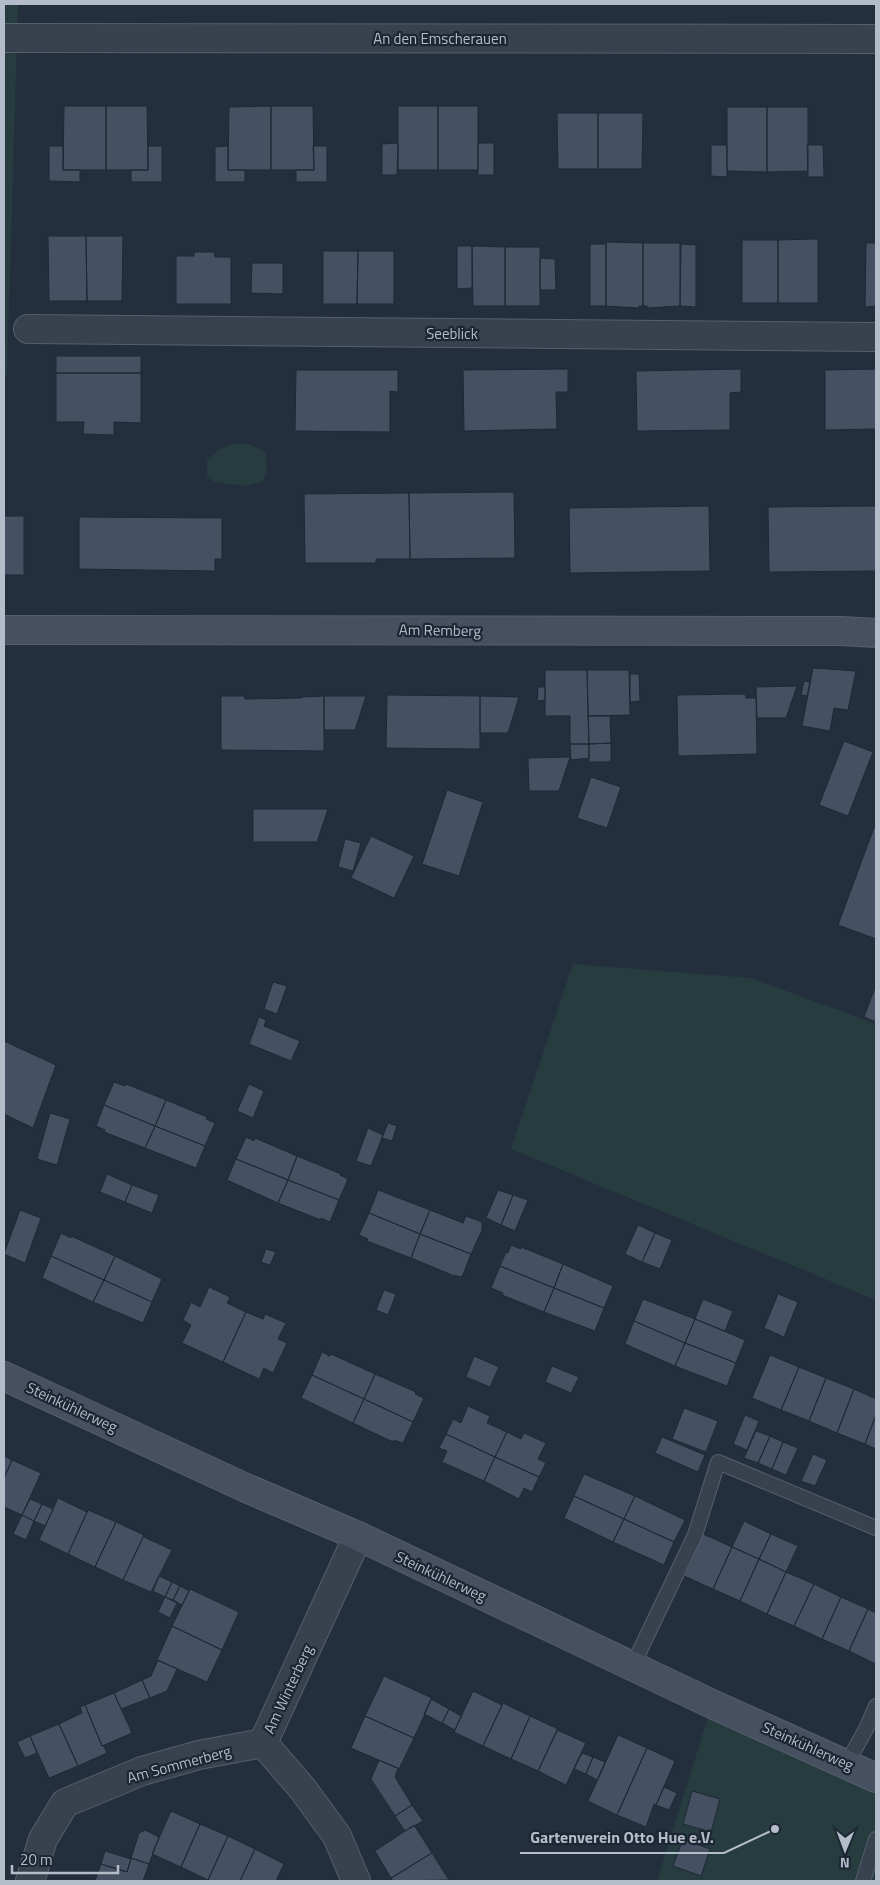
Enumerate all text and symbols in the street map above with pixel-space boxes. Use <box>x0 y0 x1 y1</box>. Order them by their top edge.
street label: An den Emscherauen <box>373 27 507 50</box>
street label: Seeblick <box>426 322 478 345</box>
street label: Am Remberg <box>399 618 482 642</box>
street label: Steinkühlerweg <box>23 1376 122 1438</box>
street label: Steinkühlerweg <box>392 1545 491 1607</box>
street label: Am Winterberg <box>257 1641 319 1737</box>
street label: Steinkühlerweg <box>758 1716 858 1777</box>
street label: Am Sommerberg <box>124 1739 234 1789</box>
callout: Gartenverein Otto Hue e.V. <box>520 1822 724 1853</box>
text: Gartenverein Otto Hue e.V. <box>530 1825 714 1849</box>
north arrow <box>820 1825 870 1875</box>
scale bar <box>12 1842 119 1874</box>
text: 20 m <box>20 1848 53 1871</box>
text: N <box>840 1853 850 1874</box>

